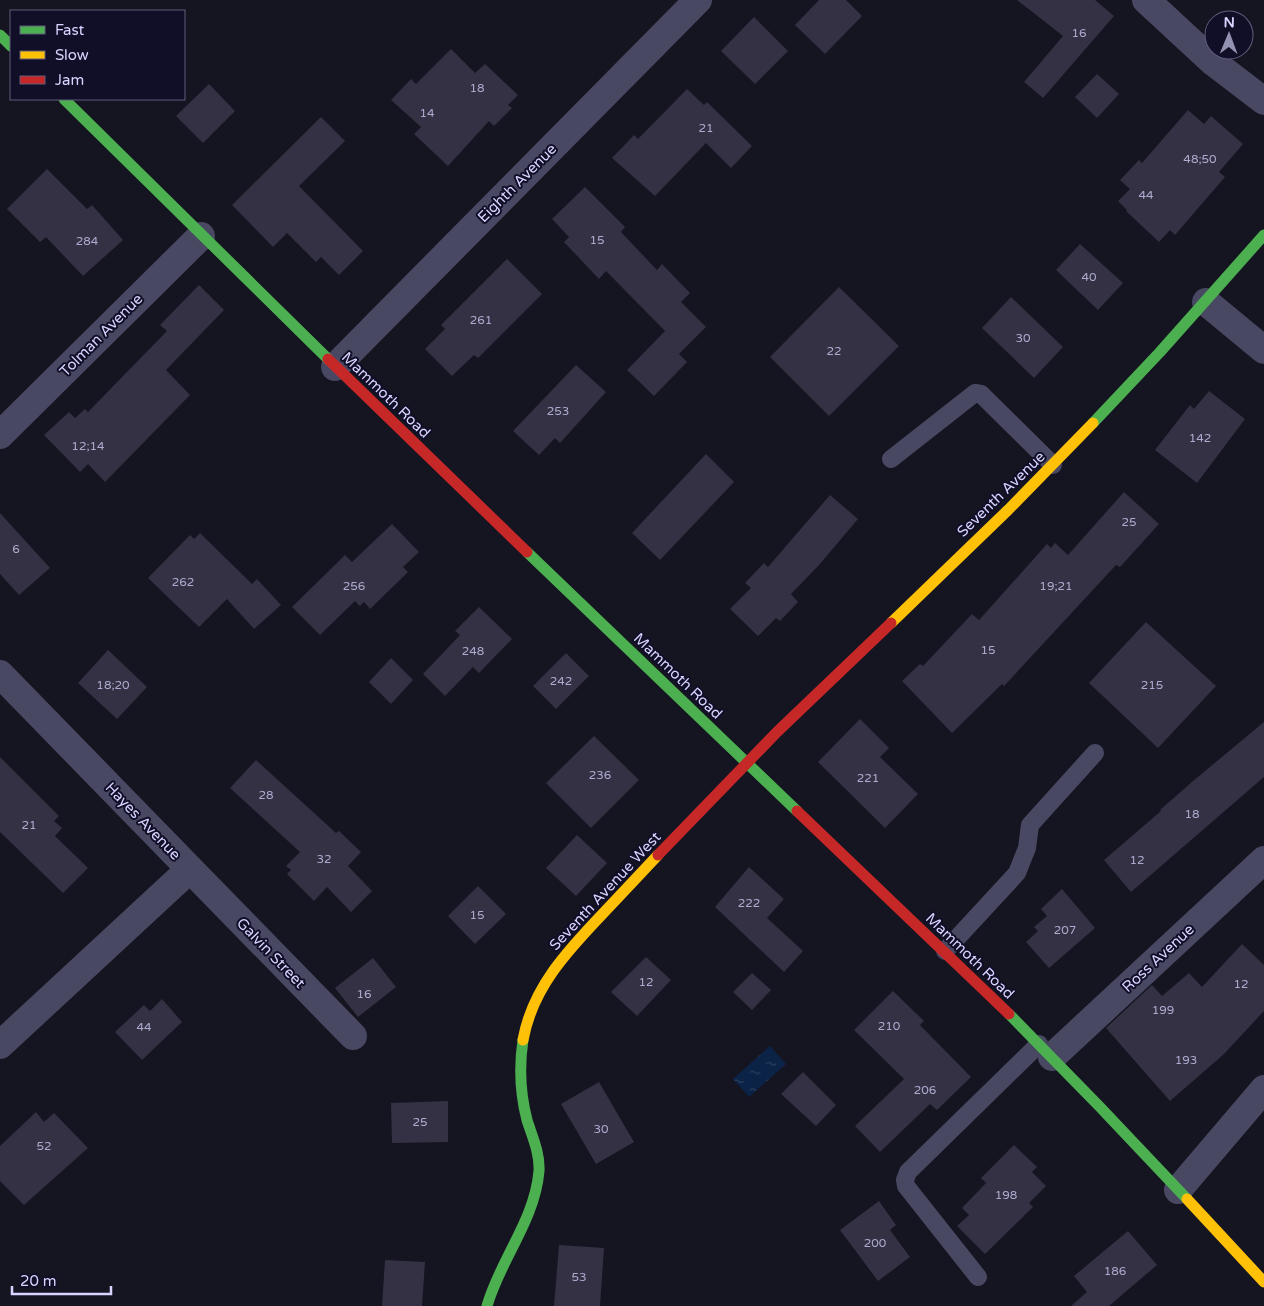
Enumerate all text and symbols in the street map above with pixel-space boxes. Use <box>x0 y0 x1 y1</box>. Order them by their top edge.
legend <box>10 10 185 100</box>
north arrow <box>1204 10 1254 60</box>
text: N <box>1223 14 1235 31</box>
text: Fast <box>55 21 85 39</box>
house number: 16 <box>1071 26 1087 40</box>
text: Slow <box>55 46 89 64</box>
text: Jam <box>55 71 84 89</box>
house number: 18 <box>469 81 485 95</box>
house number: 14 <box>419 106 435 120</box>
house number: 21 <box>698 121 714 135</box>
street label: Eighth Avenue <box>474 140 560 226</box>
house number: 48;50 <box>1183 152 1217 166</box>
house number: 44 <box>1138 188 1154 202</box>
house number: 15 <box>589 233 605 247</box>
house number: 284 <box>76 234 99 248</box>
house number: 40 <box>1081 270 1097 284</box>
street label: Tolman Avenue <box>56 290 146 380</box>
house number: 261 <box>470 313 492 327</box>
house number: 30 <box>1015 331 1031 345</box>
house number: 22 <box>826 344 842 358</box>
street label: Mammoth Road <box>338 348 434 442</box>
house number: 253 <box>547 404 569 418</box>
house number: 142 <box>1189 431 1211 445</box>
house number: 12;14 <box>71 439 105 453</box>
street label: Seventh Avenue <box>953 447 1049 541</box>
house number: 25 <box>1121 515 1137 529</box>
house number: 6 <box>12 542 20 556</box>
house number: 262 <box>172 575 194 589</box>
house number: 256 <box>343 579 365 593</box>
house number: 19;21 <box>1039 579 1073 593</box>
street label: Mammoth Road <box>630 629 726 723</box>
house number: 15 <box>980 643 996 657</box>
house number: 248 <box>462 644 484 658</box>
house number: 242 <box>550 674 572 688</box>
house number: 18;20 <box>96 678 130 692</box>
house number: 215 <box>1141 678 1163 692</box>
house number: 236 <box>589 768 611 782</box>
house number: 221 <box>857 771 879 785</box>
street label: Hayes Avenue <box>101 778 185 864</box>
house number: 28 <box>258 788 274 802</box>
house number: 18 <box>1184 807 1200 821</box>
house number: 21 <box>21 818 37 832</box>
street label: Seventh Avenue West <box>546 828 665 954</box>
house number: 32 <box>316 852 332 866</box>
house number: 12 <box>1129 853 1145 867</box>
house number: 222 <box>738 896 760 910</box>
house number: 15 <box>469 908 485 922</box>
street label: Mammoth Road <box>922 909 1018 1003</box>
street label: Galvin Street <box>233 914 309 992</box>
street label: Ross Avenue <box>1118 920 1198 996</box>
house number: 207 <box>1054 923 1076 937</box>
house number: 12 <box>638 975 654 989</box>
house number: 12 <box>1233 977 1249 991</box>
house number: 16 <box>356 987 372 1001</box>
house number: 199 <box>1152 1003 1174 1017</box>
house number: 210 <box>878 1019 901 1033</box>
house number: 44 <box>136 1020 152 1034</box>
house number: 193 <box>1175 1053 1197 1067</box>
house number: 206 <box>914 1083 936 1097</box>
house number: 25 <box>412 1115 428 1129</box>
house number: 30 <box>593 1122 609 1136</box>
house number: 52 <box>36 1139 52 1153</box>
house number: 198 <box>995 1188 1017 1202</box>
house number: 200 <box>864 1236 887 1250</box>
scale bar <box>12 1264 111 1296</box>
house number: 186 <box>1104 1264 1126 1278</box>
house number: 53 <box>571 1270 587 1284</box>
text: 20 m <box>20 1272 57 1290</box>

